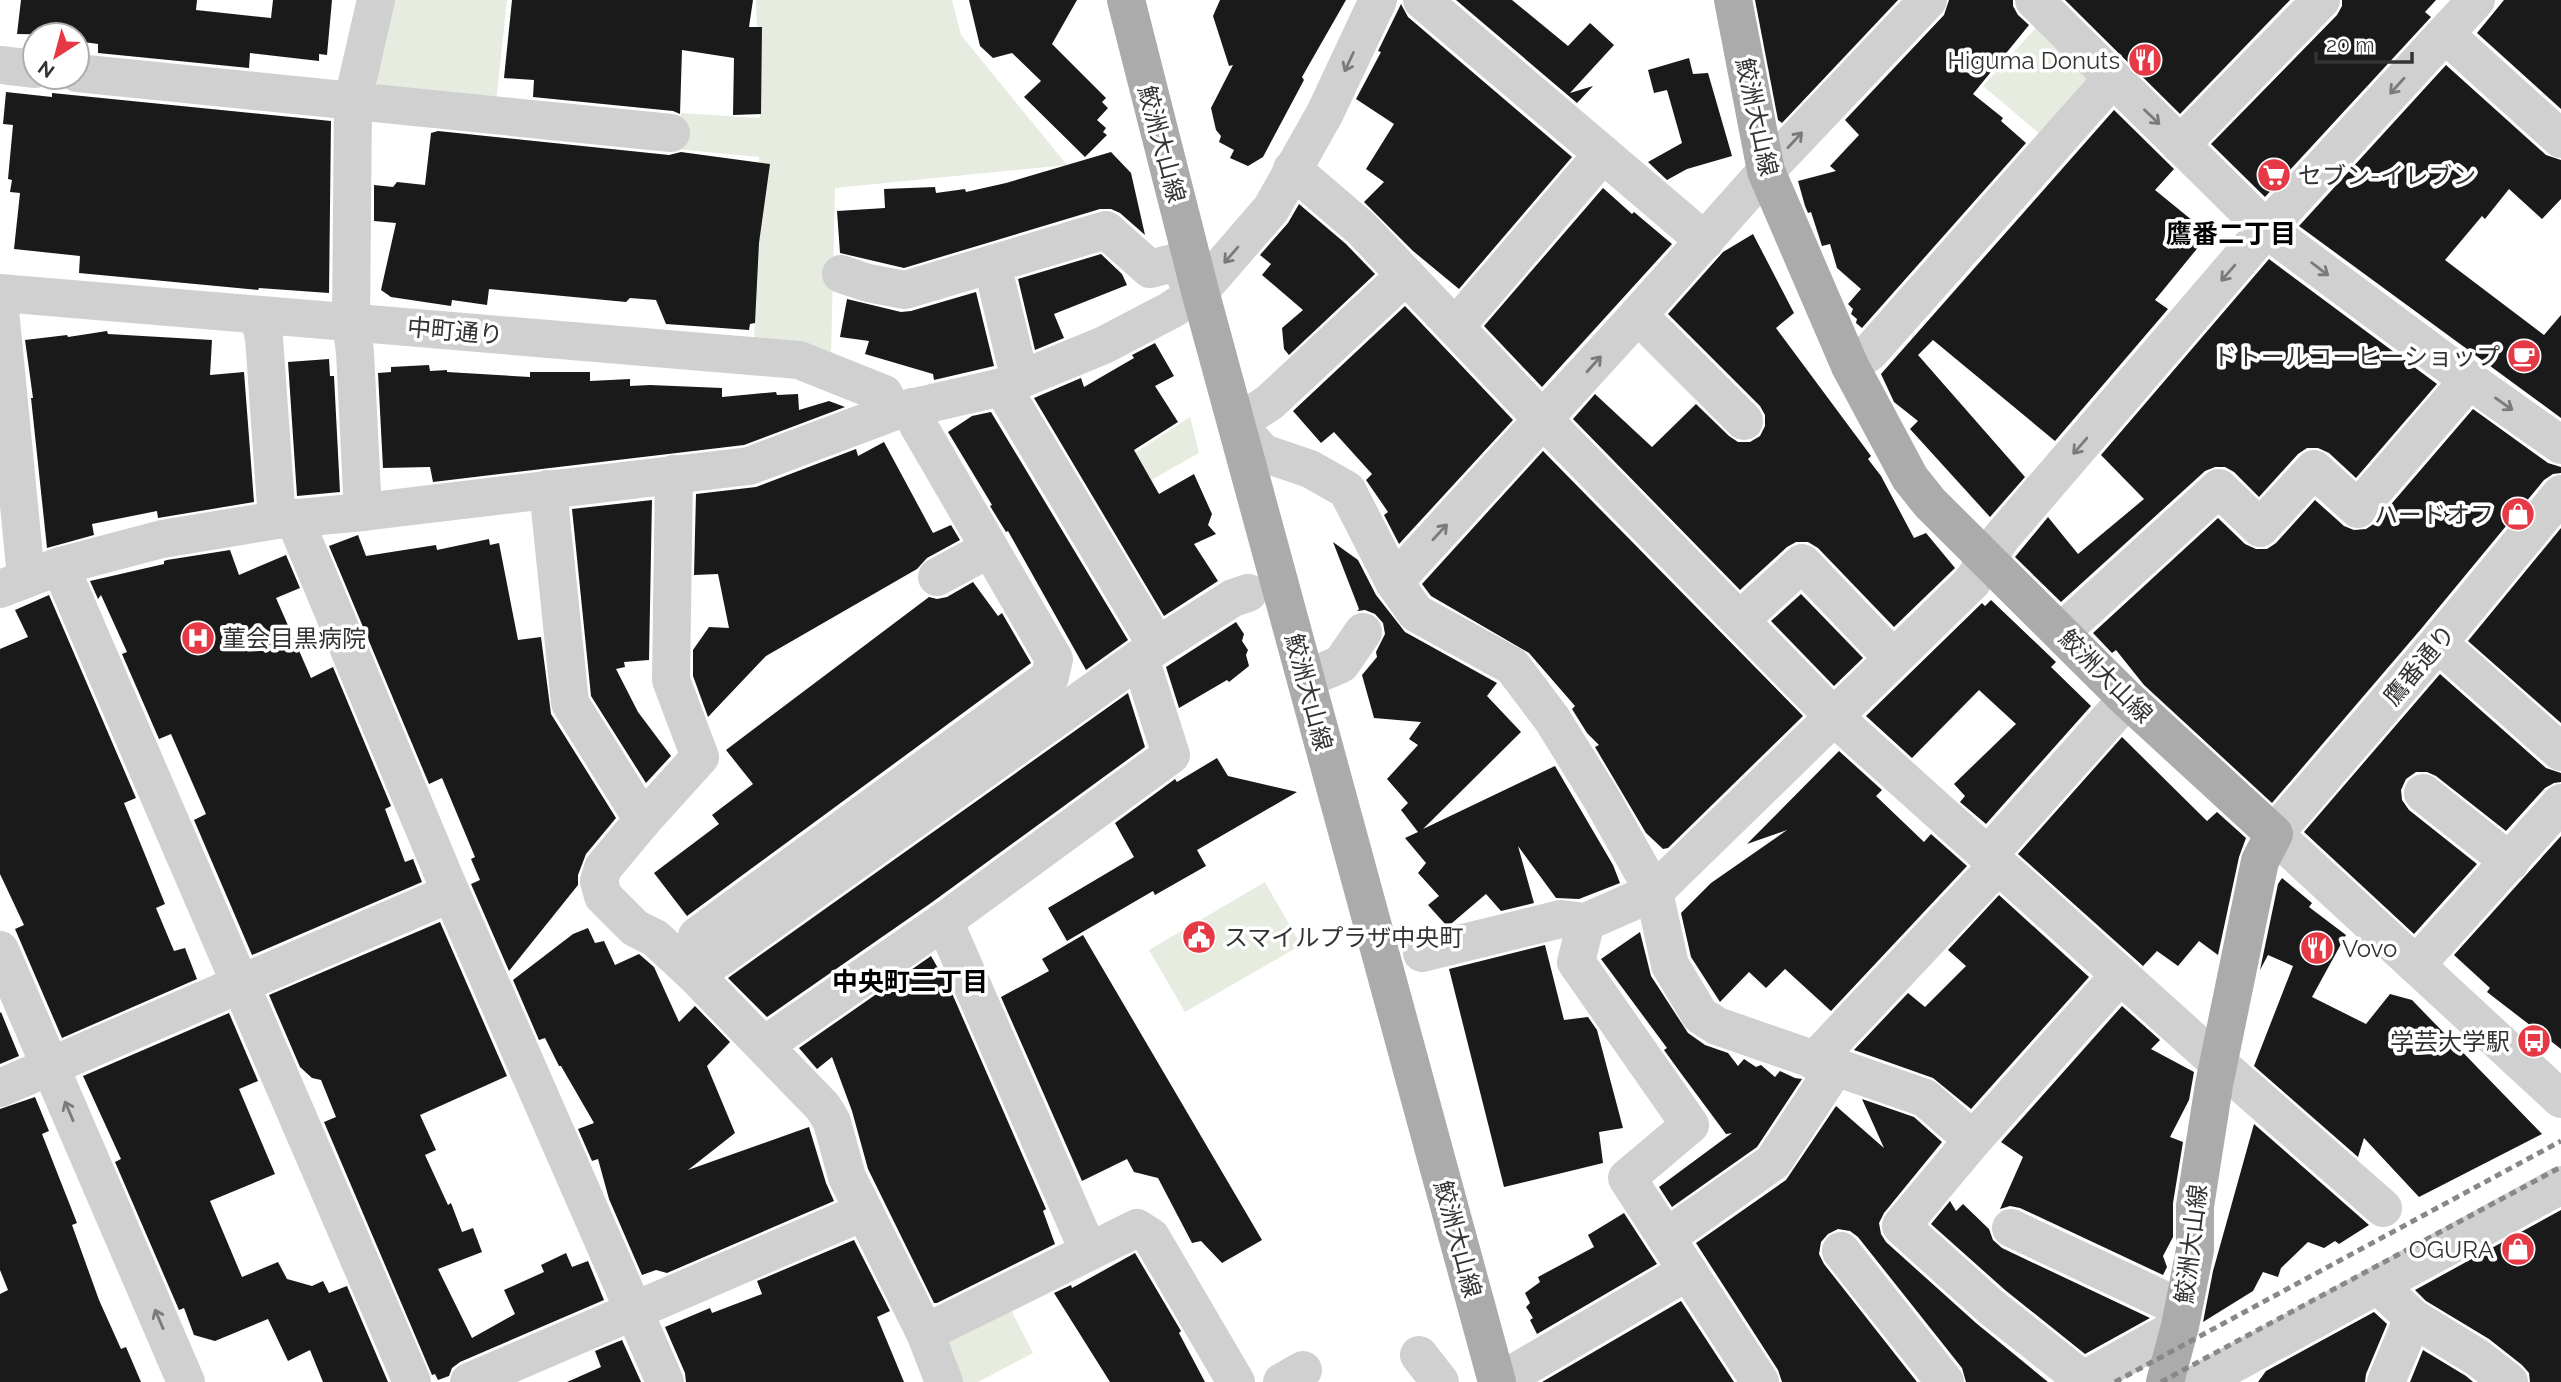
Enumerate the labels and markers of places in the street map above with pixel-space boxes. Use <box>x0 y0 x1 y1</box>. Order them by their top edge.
restaurant icon: Higuma Donuts <box>2126 41 2164 79</box>
place label: Higuma Donuts <box>1947 46 2120 75</box>
supermarket icon: セブン-イレブン <box>2255 156 2293 194</box>
place label: セブン-イレブン <box>2298 161 2476 190</box>
cafe icon: ドトールコーヒーショップ <box>2505 337 2543 375</box>
place label: ドトールコーヒーショップ <box>2213 342 2500 371</box>
shop icon: ハードオフ <box>2499 495 2537 533</box>
place label: ハードオフ <box>2374 500 2494 529</box>
hospital icon: 菫会目黒病院 <box>179 619 217 657</box>
place label: 菫会目黒病院 <box>222 624 366 653</box>
public building icon: スマイルプラザ中央町 <box>1180 918 1218 956</box>
place label: スマイルプラザ中央町 <box>1224 923 1463 952</box>
restaurant icon: Vovo <box>2298 929 2336 967</box>
place label: Vovo <box>2342 934 2397 963</box>
bus stop icon: 学芸大学駅 <box>2515 1022 2553 1060</box>
place label: 学芸大学駅 <box>2390 1027 2510 1056</box>
shop icon: OGURA <box>2499 1230 2537 1268</box>
place label: OGURA <box>2409 1235 2494 1264</box>

